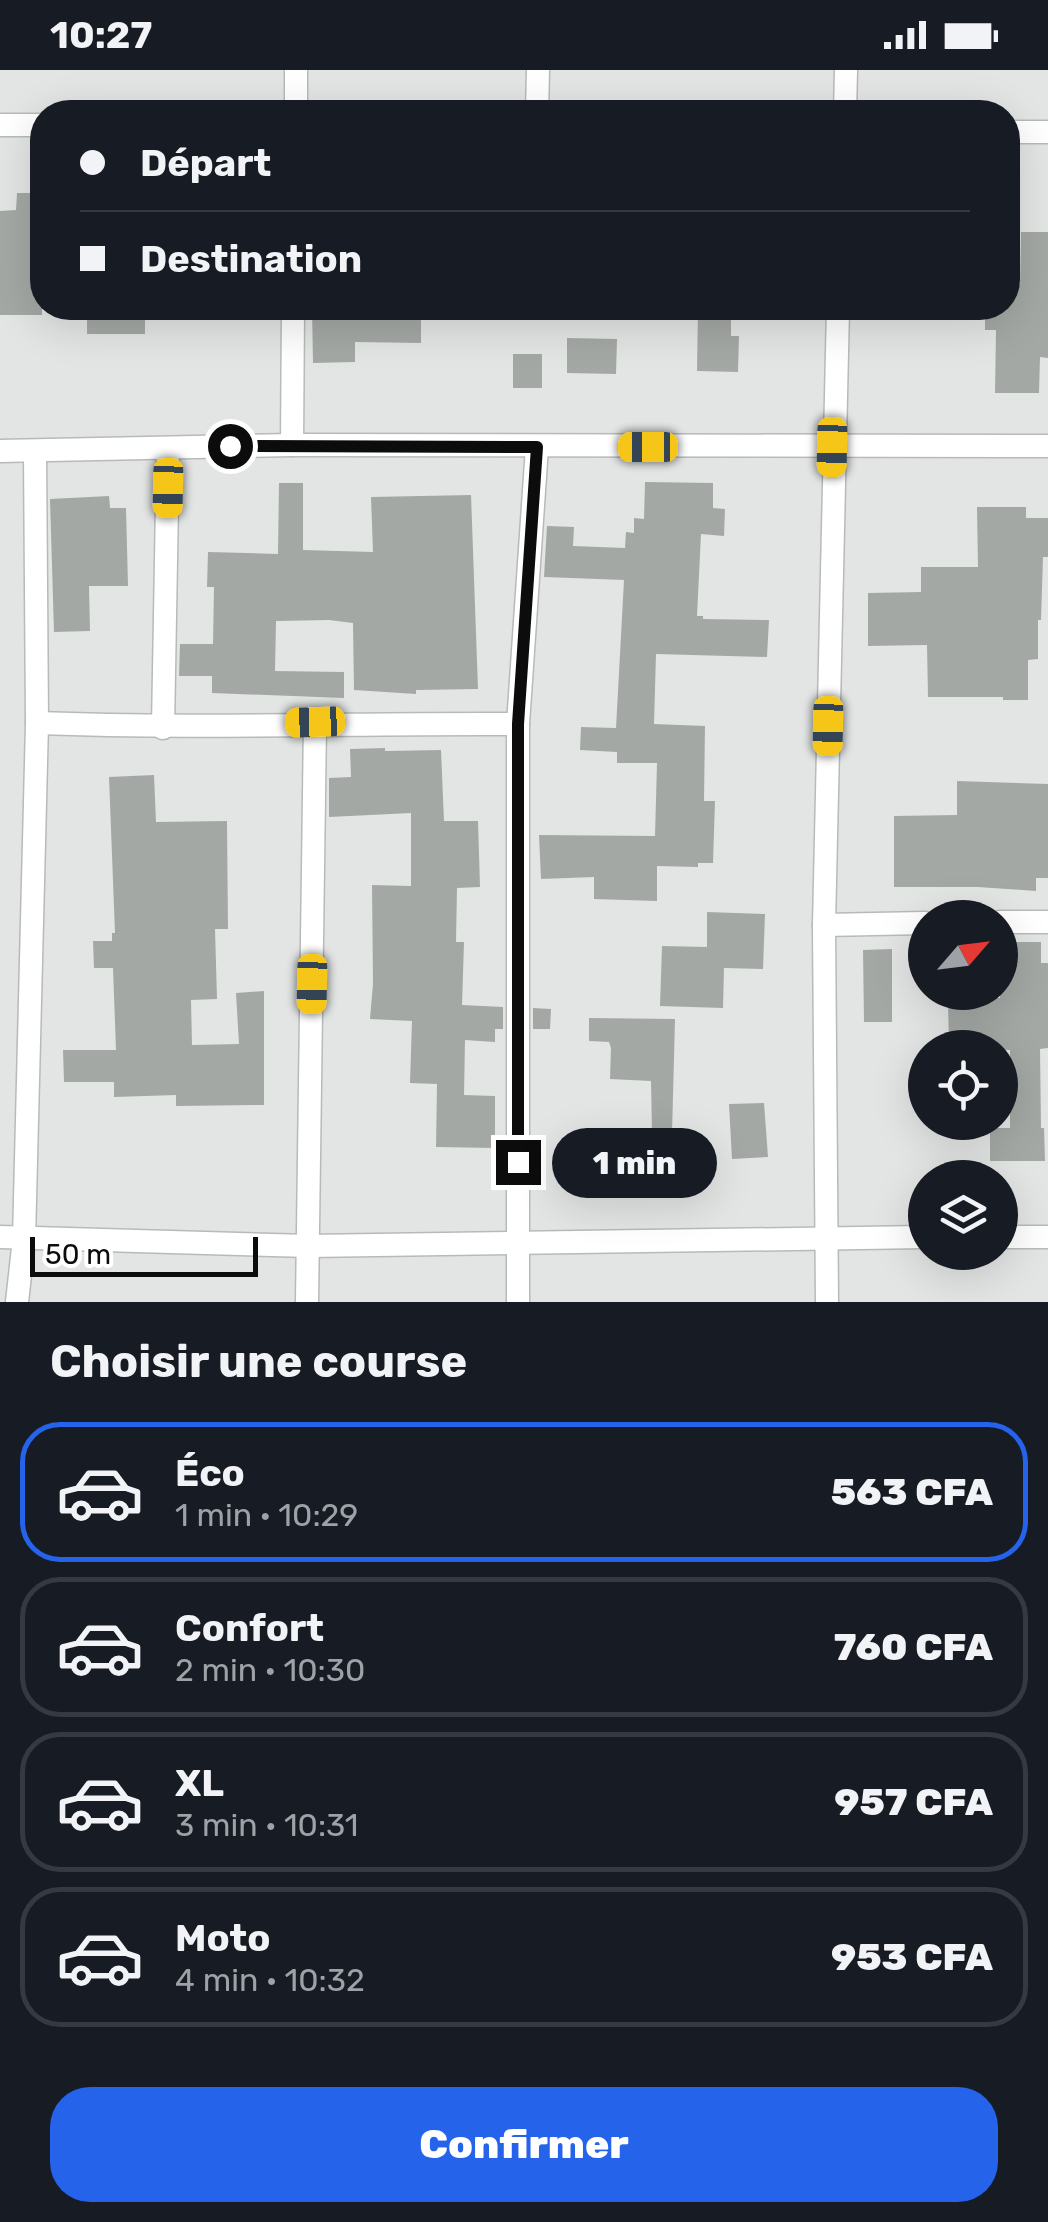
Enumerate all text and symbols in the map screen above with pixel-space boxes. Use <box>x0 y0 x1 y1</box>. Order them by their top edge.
text: 10:27 <box>50 12 152 58</box>
text: Départ <box>140 140 271 186</box>
text: Destination <box>140 236 362 282</box>
car <box>816 417 848 477</box>
route start <box>208 424 253 469</box>
car <box>618 432 678 462</box>
car <box>152 458 184 518</box>
car <box>812 696 844 756</box>
car <box>284 706 346 738</box>
north arrow <box>908 900 1018 1010</box>
map controls <box>908 900 1018 1270</box>
car <box>296 954 328 1014</box>
button: locate <box>908 1030 1018 1140</box>
callout: 1 min <box>553 1127 718 1197</box>
route end <box>496 1140 541 1185</box>
text: 1 min <box>593 1144 676 1182</box>
button: layers <box>908 1160 1018 1270</box>
scale bar <box>30 1232 258 1276</box>
text: 50 m <box>45 1238 111 1271</box>
text: Choisir une course <box>50 1335 467 1388</box>
icon: car <box>55 1447 145 1537</box>
text: Éco <box>175 1450 245 1496</box>
text: 563 CFA <box>831 1469 993 1515</box>
text: 1 min · 10:29 <box>175 1496 358 1534</box>
icon: car <box>55 1602 145 1692</box>
text: Confort <box>175 1605 324 1651</box>
text: 760 CFA <box>834 1624 993 1670</box>
text: 2 min · 10:30 <box>175 1651 365 1689</box>
icon: car <box>55 1757 145 1847</box>
text: XL <box>175 1760 224 1806</box>
text: 957 CFA <box>834 1779 993 1825</box>
text: 3 min · 10:31 <box>175 1806 358 1844</box>
icon: car <box>55 1912 145 2002</box>
text: Moto <box>175 1915 271 1961</box>
text: 953 CFA <box>831 1934 993 1980</box>
text: 4 min · 10:32 <box>175 1961 365 1999</box>
button: Confirmer <box>50 2087 998 2202</box>

